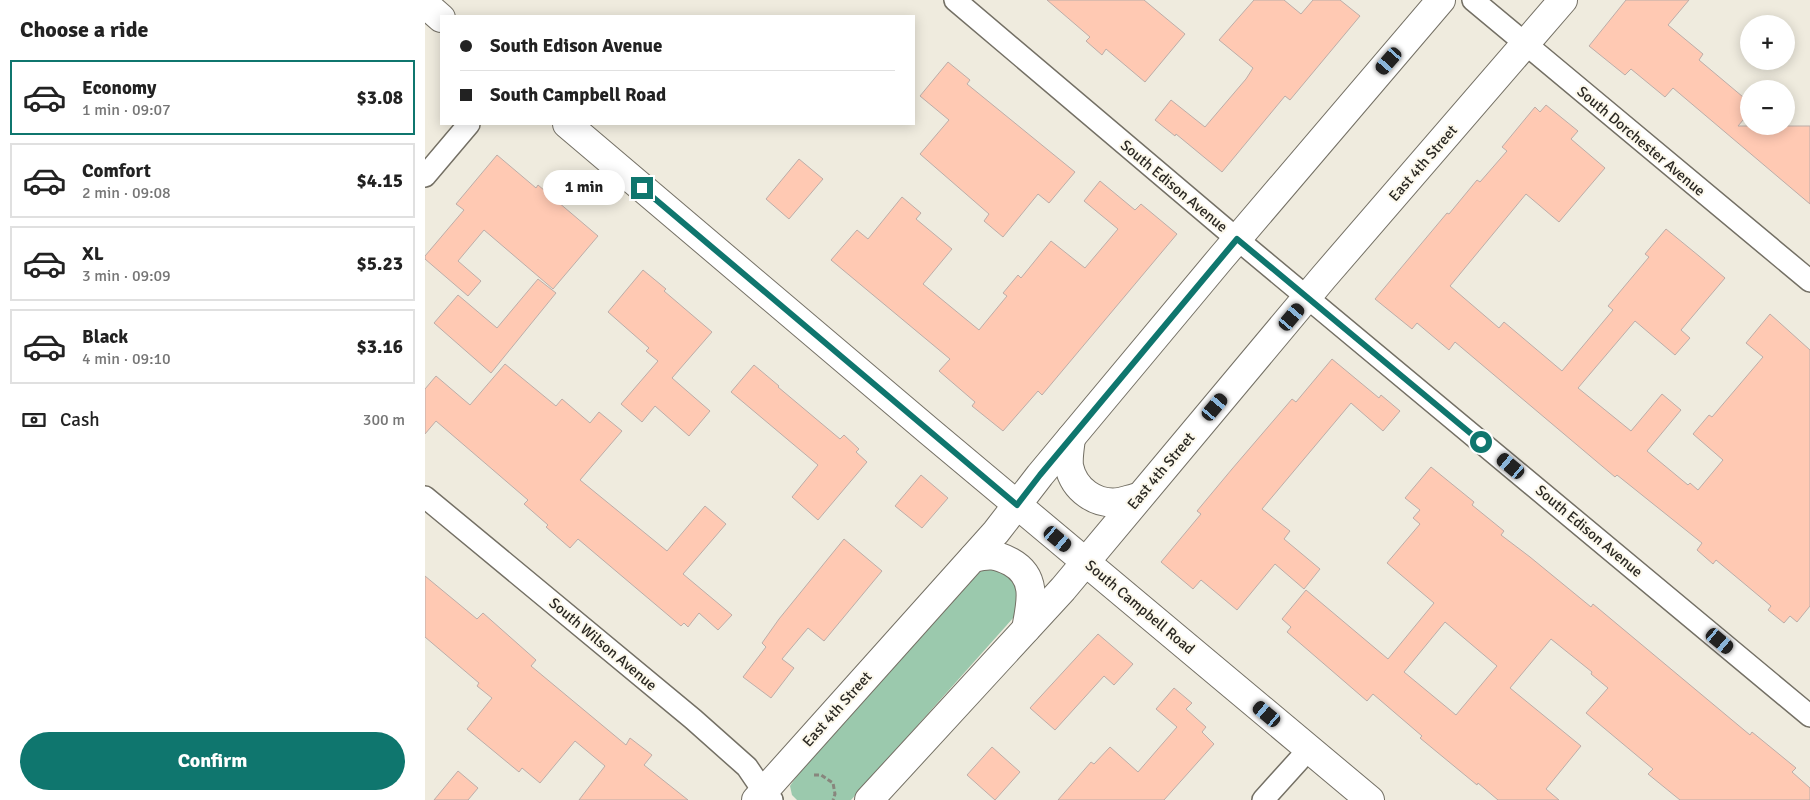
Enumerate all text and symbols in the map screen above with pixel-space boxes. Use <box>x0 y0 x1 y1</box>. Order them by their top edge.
map controls <box>1740 15 1795 135</box>
button: + <box>1740 15 1795 70</box>
text: Choose a ride <box>20 16 148 43</box>
text: South Edison Avenue <box>490 34 662 58</box>
car <box>1373 45 1404 77</box>
icon: car <box>22 75 67 120</box>
text: Economy <box>82 76 156 100</box>
button: − <box>1740 80 1795 135</box>
street label: South Dorchester Avenue <box>1573 82 1709 200</box>
text: South Campbell Road <box>490 83 666 107</box>
text: $3.08 <box>357 86 403 110</box>
text: 1 min · 09:07 <box>82 100 171 120</box>
street label: East 4th Street <box>1385 121 1461 205</box>
street label: South Edison Avenue <box>1117 136 1231 236</box>
icon: car <box>22 158 67 203</box>
text: Comfort <box>82 159 151 183</box>
text: $4.15 <box>357 169 403 193</box>
callout: 1 min <box>542 170 625 206</box>
text: 1 min <box>565 177 603 197</box>
route end <box>631 177 653 199</box>
text: 2 min · 09:08 <box>82 183 171 203</box>
icon: car <box>22 241 67 286</box>
text: XL <box>82 242 104 266</box>
text: $5.23 <box>357 252 403 276</box>
text: 3 min · 09:09 <box>82 266 171 286</box>
car <box>1276 301 1307 333</box>
icon: car <box>22 324 67 369</box>
text: Black <box>82 325 128 349</box>
text: $3.16 <box>357 335 403 359</box>
text: 4 min · 09:10 <box>82 349 171 369</box>
car <box>1199 391 1230 423</box>
icon: cash <box>20 406 48 434</box>
text: Cash <box>60 408 100 432</box>
text: 300 m <box>363 410 405 430</box>
street label: East 4th Street <box>1124 429 1198 513</box>
route start <box>1470 431 1492 453</box>
car <box>1494 451 1527 481</box>
street label: South Edison Avenue <box>1532 481 1646 581</box>
car <box>1041 524 1074 554</box>
street label: South Campbell Road <box>1082 556 1198 658</box>
street label: South Wilson Avenue <box>545 594 661 694</box>
car <box>1703 626 1736 656</box>
street label: East 4th Street <box>799 668 875 750</box>
car <box>1250 699 1283 729</box>
button: Confirm <box>20 732 405 790</box>

